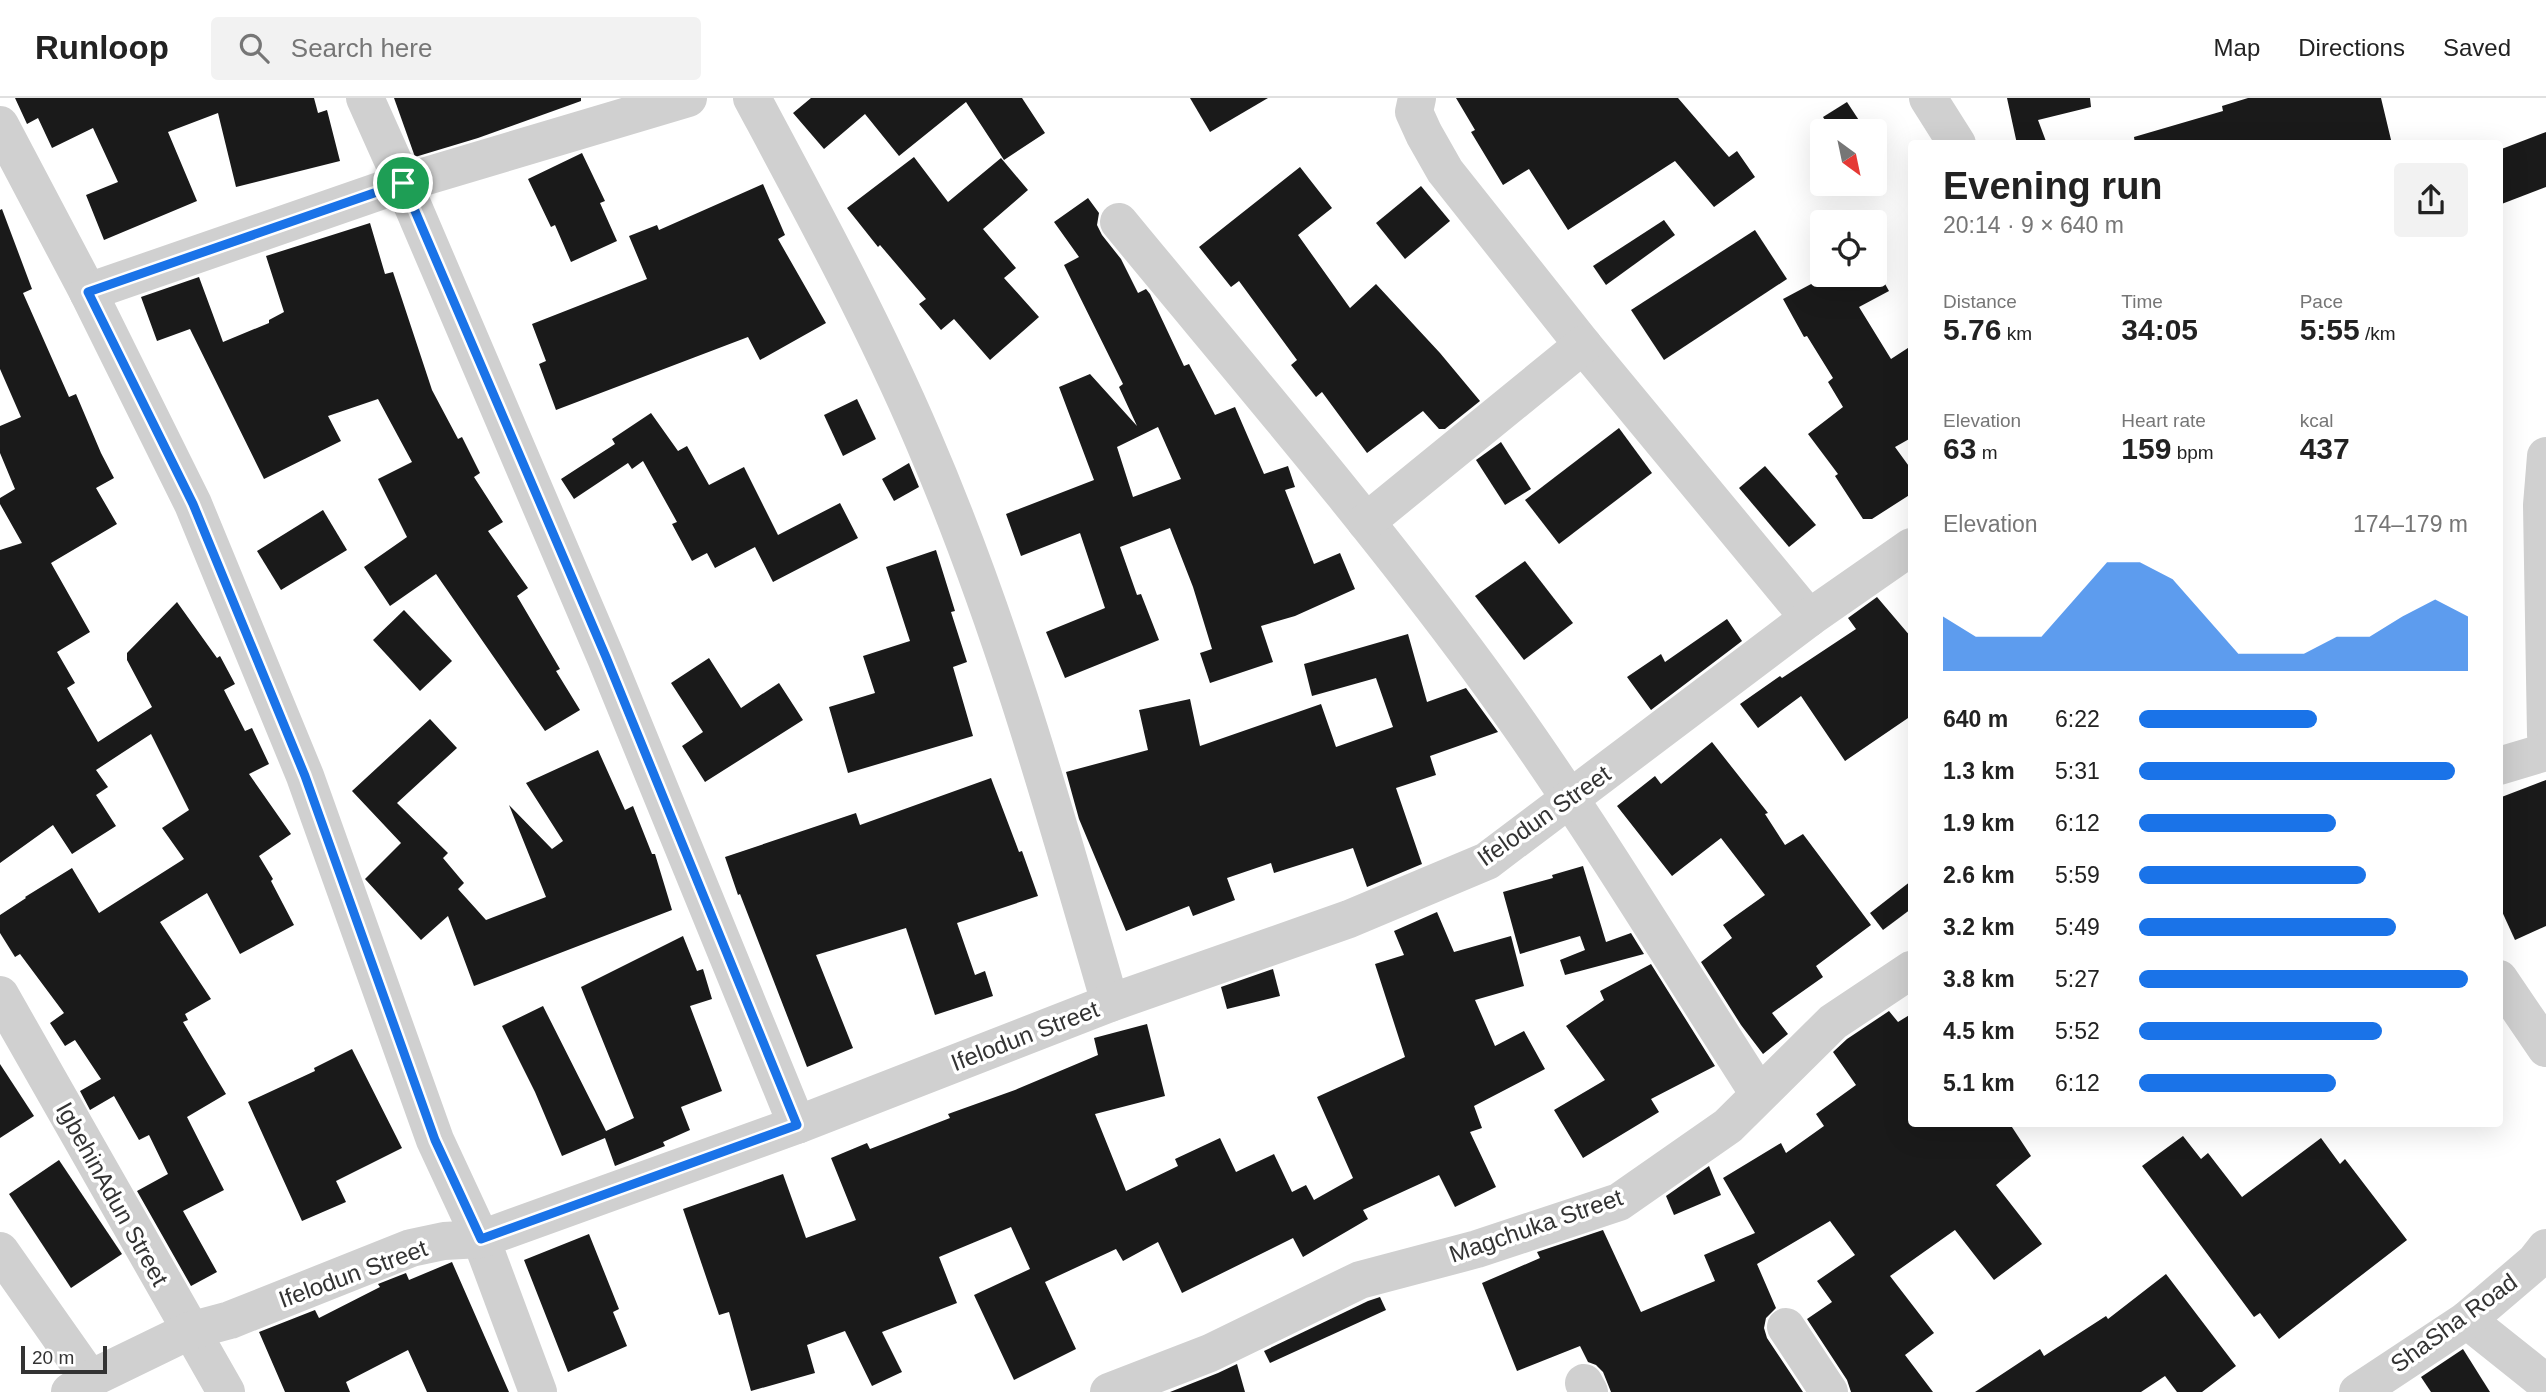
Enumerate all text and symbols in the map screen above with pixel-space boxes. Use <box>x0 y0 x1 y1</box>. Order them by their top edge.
search box <box>211 17 701 80</box>
text: Runloop <box>35 29 169 66</box>
icon: search <box>235 29 273 67</box>
text: Search here <box>291 33 432 63</box>
text: Map <box>2214 34 2260 61</box>
text: Directions <box>2298 34 2405 61</box>
text: Saved <box>2443 34 2511 61</box>
north arrow <box>1810 119 1886 196</box>
map controls <box>1810 119 1887 287</box>
pin <box>373 153 433 213</box>
button: share <box>2394 163 2468 237</box>
icon: arrive <box>384 164 422 202</box>
text: Evening run <box>1943 165 2163 207</box>
button: locate <box>1810 210 1887 287</box>
text: 20:14 · 9 × 640 m <box>1943 212 2124 238</box>
text: Distance <box>1943 291 2017 312</box>
text: Time <box>2121 291 2163 312</box>
text: Pace <box>2300 291 2343 312</box>
text: 5.76 <box>1943 313 2001 346</box>
text: 34:05 <box>2121 313 2198 346</box>
text: 5:55 <box>2300 313 2360 346</box>
text: km <box>2001 323 2032 344</box>
text: /km <box>2360 323 2396 344</box>
text: Elevation <box>1943 410 2021 431</box>
text: Heart rate <box>2121 410 2206 431</box>
text: kcal <box>2300 410 2333 431</box>
text: 63 <box>1943 432 1976 465</box>
text: 159 <box>2121 432 2171 465</box>
text: 437 <box>2300 432 2350 465</box>
text: m <box>1976 442 1997 463</box>
text: bpm <box>2171 442 2214 463</box>
text: Elevation <box>1943 511 2038 537</box>
text: 174–179 m <box>2353 511 2468 537</box>
text: 640 m <box>1943 706 2008 732</box>
text: 6:22 <box>2055 706 2100 732</box>
text: 1.3 km <box>1943 758 2015 784</box>
text: 5:31 <box>2055 758 2100 784</box>
street label: Ifelodun Street <box>1472 760 1616 871</box>
text: 1.9 km <box>1943 810 2015 836</box>
text: 6:12 <box>2055 810 2100 836</box>
text: 2.6 km <box>1943 862 2015 888</box>
text: 5:59 <box>2055 862 2100 888</box>
text: 3.2 km <box>1943 914 2015 940</box>
text: 5:49 <box>2055 914 2100 940</box>
text: 3.8 km <box>1943 966 2015 992</box>
text: 5:27 <box>2055 966 2100 992</box>
street label: Ifelodun Street <box>947 995 1103 1076</box>
text: 4.5 km <box>1943 1018 2015 1044</box>
text: 5:52 <box>2055 1018 2100 1044</box>
text: 5.1 km <box>1943 1070 2015 1096</box>
text: 6:12 <box>2055 1070 2100 1096</box>
street label: IgbehinAdun Street <box>51 1097 174 1290</box>
street label: Magchuka Street <box>1446 1183 1626 1268</box>
street label: Ifelodun Street <box>275 1234 431 1313</box>
street label: ShaSha Road <box>2385 1268 2522 1377</box>
scale bar <box>21 1343 107 1375</box>
text: 20 m <box>32 1347 74 1368</box>

